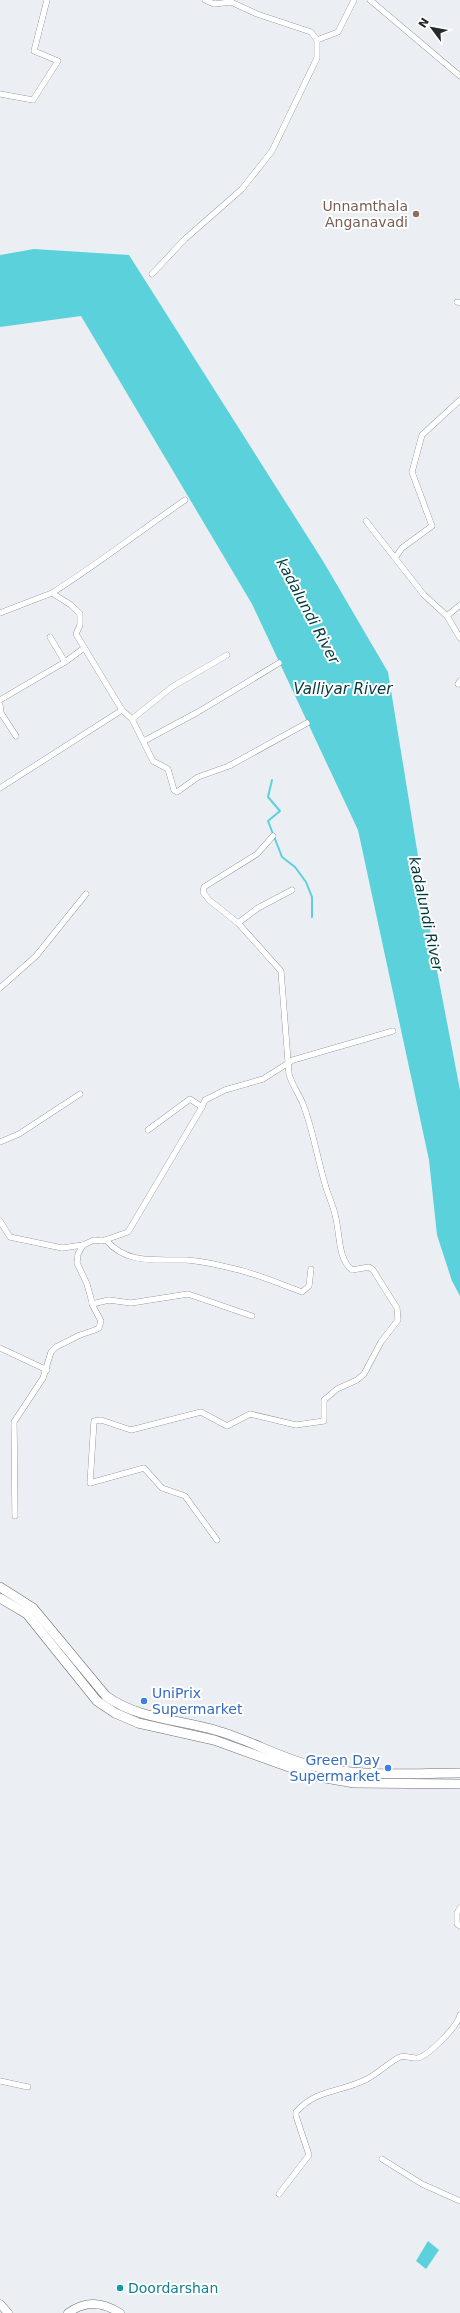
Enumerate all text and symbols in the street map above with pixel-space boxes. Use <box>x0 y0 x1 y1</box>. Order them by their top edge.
north arrow <box>412 8 452 48</box>
text: N <box>416 16 432 30</box>
place label: Unnamthala Anganavadi <box>322 198 408 230</box>
marker: Unnamthala Anganavadi <box>411 209 421 219</box>
water label: kadalundi River <box>273 555 344 668</box>
water label: Valliyar River <box>294 680 393 698</box>
water label: kadalundi River <box>405 855 447 974</box>
place label: UniPrix Supermarket <box>152 1685 243 1717</box>
marker: UniPrix Supermarket <box>139 1696 149 1706</box>
place label: Green Day Supermarket <box>290 1752 381 1784</box>
marker: Green Day Supermarket <box>383 1763 393 1773</box>
place label: Doordarshan <box>128 2280 218 2296</box>
marker: Doordarshan <box>115 2283 125 2293</box>

